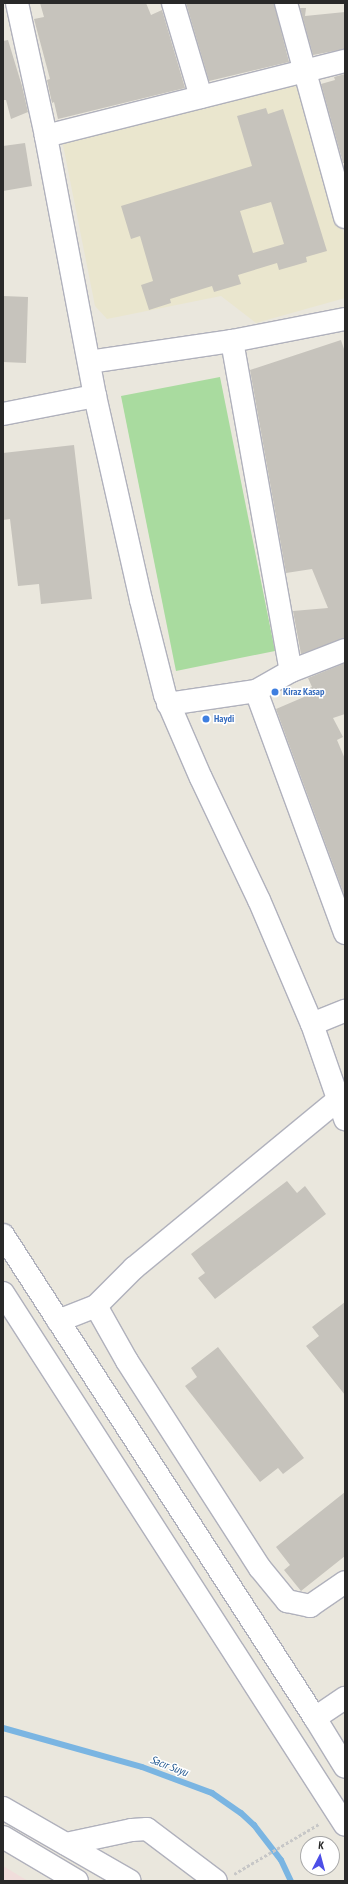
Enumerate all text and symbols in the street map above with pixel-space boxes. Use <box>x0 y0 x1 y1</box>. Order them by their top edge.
place label: Kiraz Kasap <box>283 686 325 698</box>
marker: Kiraz Kasap <box>270 687 280 697</box>
place label: Haydi <box>214 713 234 725</box>
marker: Haydi <box>201 714 211 724</box>
water label: Sacır Suyu <box>148 1753 190 1779</box>
north arrow <box>300 1836 340 1876</box>
text: K <box>318 1838 325 1852</box>

